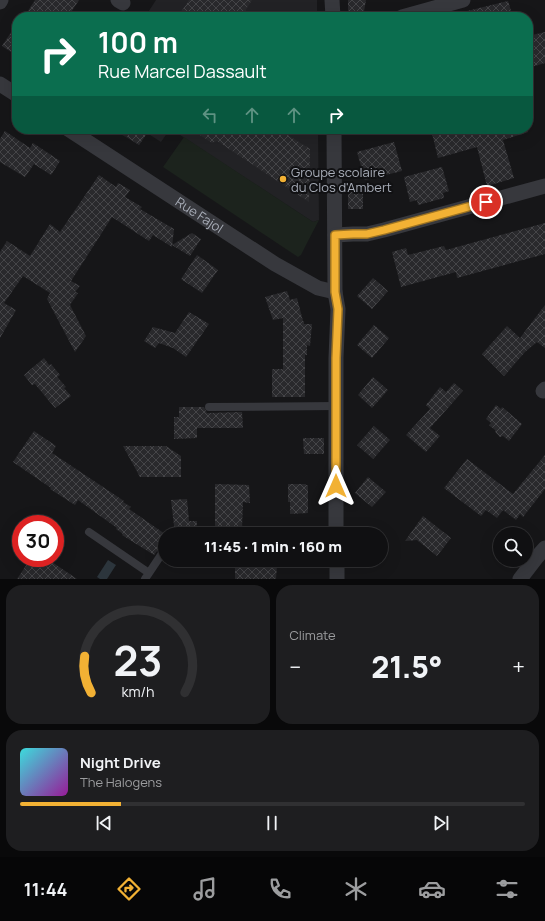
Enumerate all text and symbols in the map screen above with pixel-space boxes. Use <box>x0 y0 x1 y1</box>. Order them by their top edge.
text: 100 m <box>98 23 178 61</box>
icon: right <box>32 28 84 80</box>
text: Rue Marcel Dassault <box>98 59 267 83</box>
icon: left <box>199 104 221 126</box>
icon: ahead <box>241 104 263 126</box>
icon: ahead <box>283 104 305 126</box>
icon: right <box>325 104 347 126</box>
place label: Groupe scolaire du Clos d'Ambert <box>291 163 392 196</box>
marker: Groupe scolaire du Clos d'Ambert <box>278 174 288 184</box>
pin <box>469 185 503 219</box>
icon: arrive <box>475 191 497 213</box>
street label: Rue Fajol <box>172 193 227 237</box>
position arrow <box>315 465 357 507</box>
speed limit sign: 30 <box>12 515 64 567</box>
map controls <box>493 527 533 567</box>
button: search <box>493 527 533 567</box>
text: 11:45 · 1 min · 160 m <box>204 536 342 557</box>
text: Climate <box>290 626 336 644</box>
text: 23 <box>113 631 162 687</box>
text: 21.5° <box>371 646 443 687</box>
text: − <box>290 652 301 682</box>
text: + <box>512 652 525 682</box>
text: km/h <box>121 681 154 700</box>
text: Night Drive <box>80 752 161 773</box>
text: The Halogens <box>80 773 162 791</box>
icon: previous <box>93 812 115 834</box>
icon: pause <box>261 812 283 834</box>
icon: next <box>430 812 452 834</box>
icon: directions <box>115 875 143 903</box>
icon: music <box>191 875 219 903</box>
icon: phone <box>266 875 294 903</box>
icon: climate <box>342 875 370 903</box>
icon: car <box>418 875 446 903</box>
icon: filters <box>493 875 521 903</box>
text: 11:44 <box>24 877 67 901</box>

